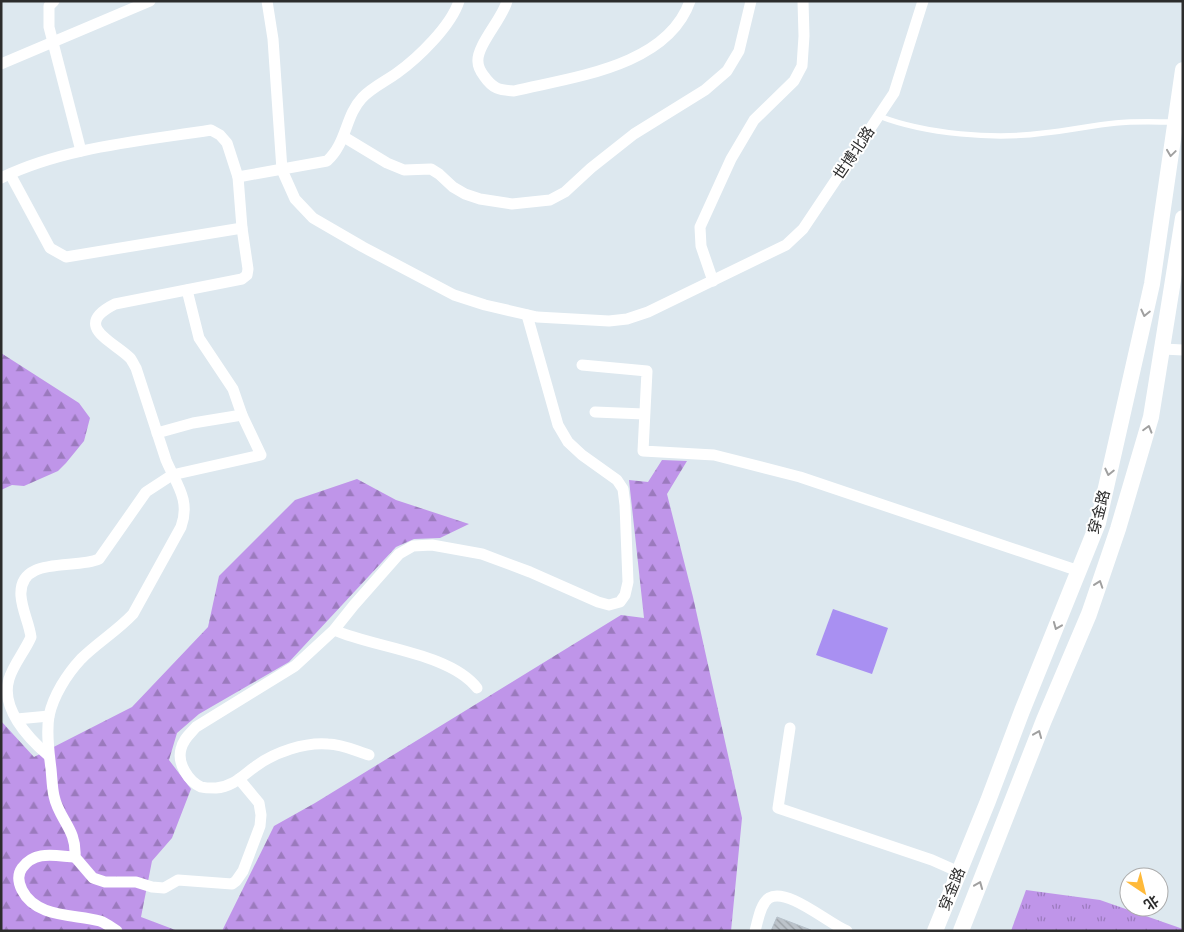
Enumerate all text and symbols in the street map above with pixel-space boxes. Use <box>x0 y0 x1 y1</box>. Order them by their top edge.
street label: 世博北路 <box>830 123 878 183</box>
one-way arrow <box>1166 149 1176 157</box>
one-way arrow <box>1140 309 1151 318</box>
one-way arrow <box>1142 425 1152 433</box>
one-way arrow <box>1104 468 1115 476</box>
street label: 穿金路 <box>1084 488 1114 536</box>
one-way arrow <box>1094 580 1104 588</box>
one-way arrow <box>1053 621 1063 629</box>
one-way arrow <box>1032 730 1043 739</box>
street label: 穿金路 <box>935 865 969 913</box>
north arrow <box>1119 867 1169 917</box>
one-way arrow <box>973 882 983 890</box>
text: 北 <box>1141 891 1162 913</box>

